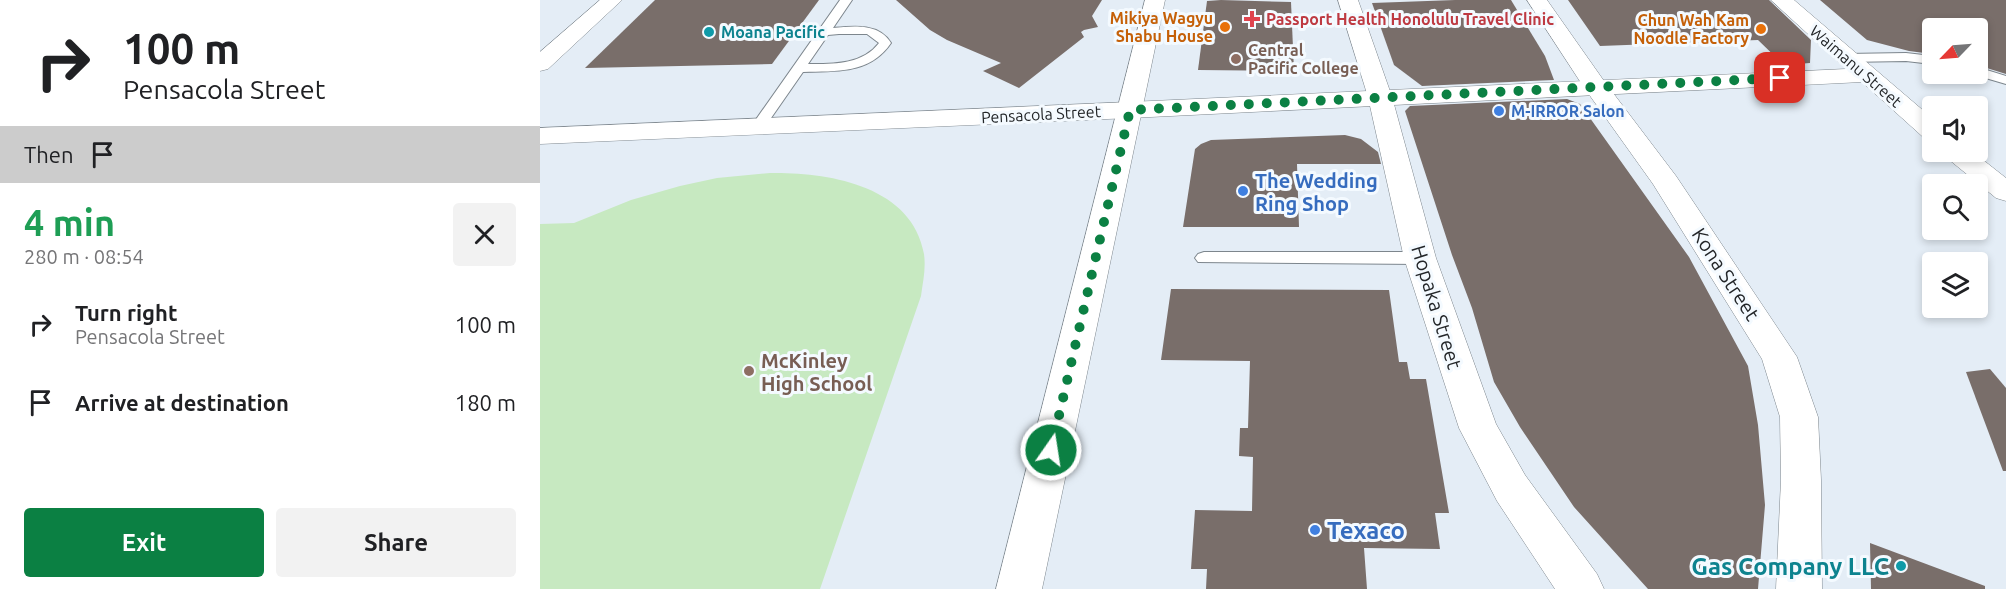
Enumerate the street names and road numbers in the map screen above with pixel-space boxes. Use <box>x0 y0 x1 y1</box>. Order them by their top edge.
street label: Waimanu Street <box>1807 21 1906 111</box>
street label: Pensacola Street <box>981 102 1102 126</box>
street label: Kona Street <box>1688 223 1765 325</box>
street label: Hopaka Street <box>1407 242 1467 372</box>

